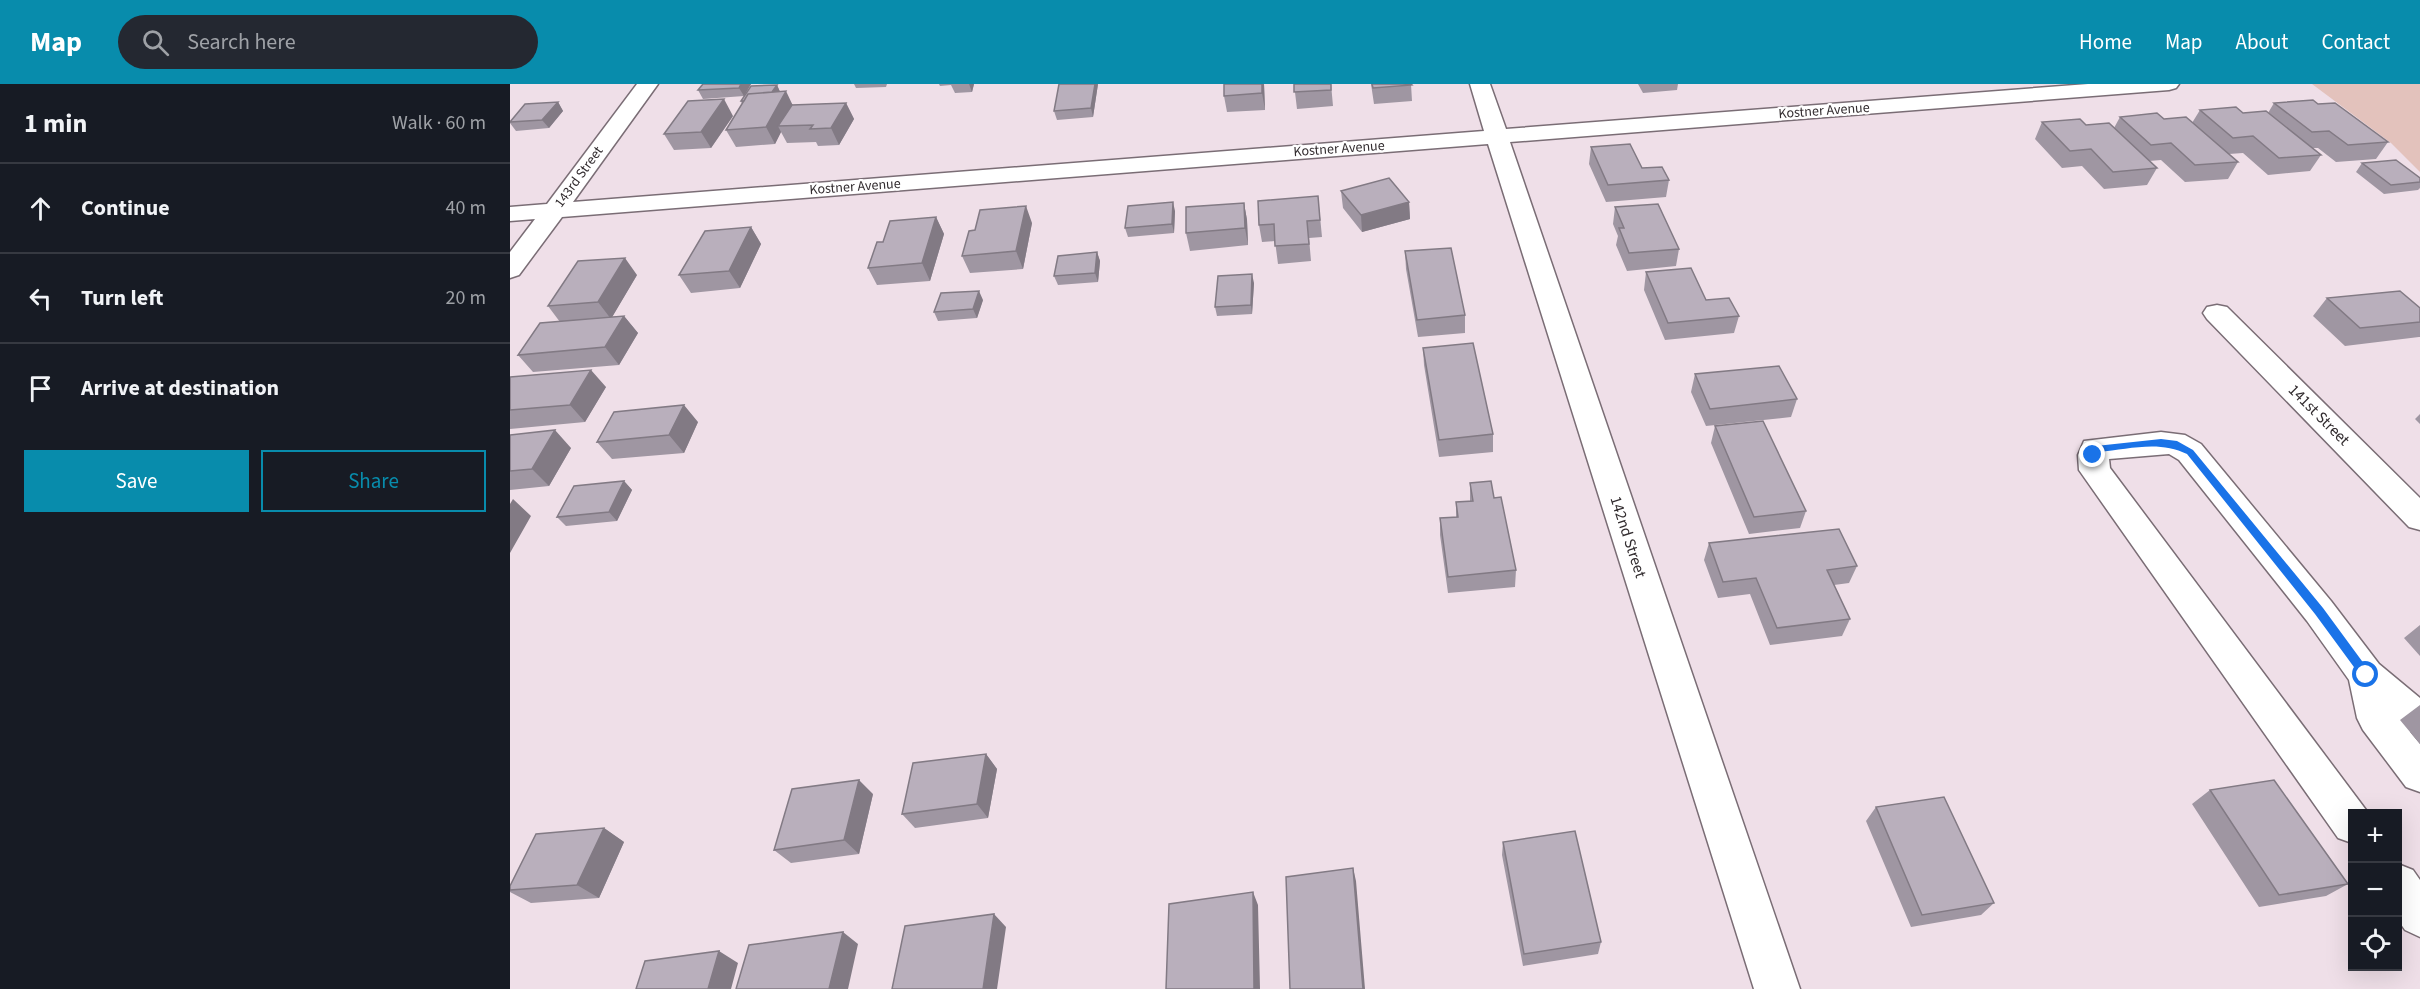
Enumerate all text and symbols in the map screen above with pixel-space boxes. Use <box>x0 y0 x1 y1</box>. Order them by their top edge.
search box <box>118 15 538 69</box>
text: Map <box>30 22 82 62</box>
icon: search <box>139 26 172 59</box>
text: Search here <box>187 26 296 58</box>
text: Home <box>2079 27 2132 57</box>
text: Map <box>2165 27 2203 57</box>
text: About <box>2236 27 2288 57</box>
text: Contact <box>2321 27 2390 57</box>
street label: Kostner Avenue <box>1778 98 1870 124</box>
text: 1 min <box>24 105 87 142</box>
text: Walk · 60 m <box>392 109 486 137</box>
street label: Kostner Avenue <box>1293 136 1385 162</box>
street label: 143rd Street <box>550 142 608 212</box>
street label: Kostner Avenue <box>809 174 901 200</box>
icon: ahead <box>24 192 57 225</box>
text: Continue <box>81 192 170 224</box>
text: 40 m <box>446 194 486 222</box>
icon: left <box>24 282 57 315</box>
text: Turn left <box>81 282 163 314</box>
text: 20 m <box>446 284 486 312</box>
icon: arrive <box>24 372 57 405</box>
text: Arrive at destination <box>81 372 279 404</box>
street label: 141st Street <box>2283 379 2355 451</box>
route end <box>2079 441 2105 467</box>
button: Save <box>24 450 249 512</box>
button: Share <box>261 450 486 512</box>
street label: 142nd Street <box>1604 493 1652 581</box>
route start <box>2352 661 2378 687</box>
map controls <box>2348 809 2402 971</box>
button: + <box>2348 809 2402 863</box>
button: − <box>2348 863 2402 917</box>
button: locate <box>2348 917 2402 971</box>

